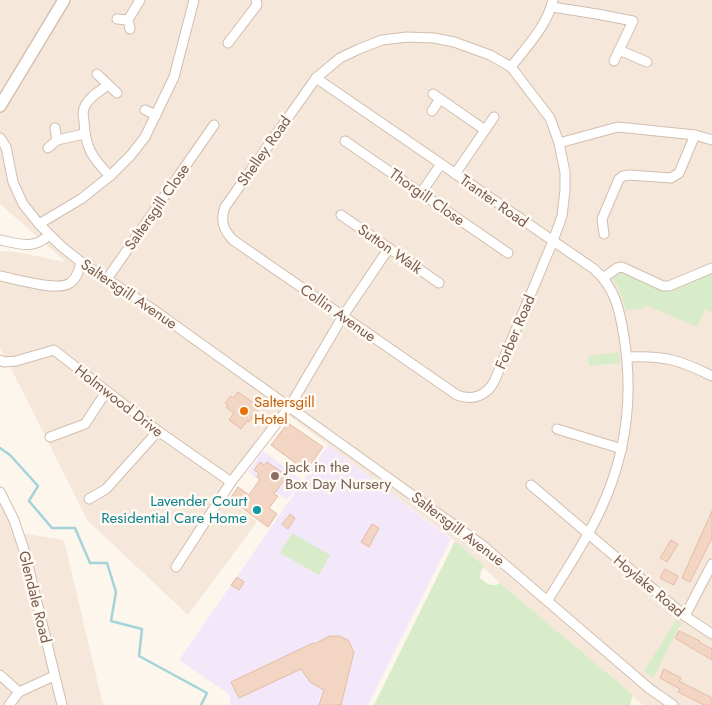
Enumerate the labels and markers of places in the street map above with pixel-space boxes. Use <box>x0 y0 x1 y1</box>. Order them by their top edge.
place label: Saltersgill Hotel <box>254 391 315 430</box>
marker: Saltersgill Hotel <box>238 405 250 417</box>
place label: Jack in the Box Day Nursery <box>283 456 392 495</box>
marker: Jack in the Box Day Nursery <box>269 470 281 482</box>
place label: Lavender Court Residential Care Home <box>101 490 247 529</box>
marker: Lavender Court Residential Care Home <box>251 504 263 516</box>

